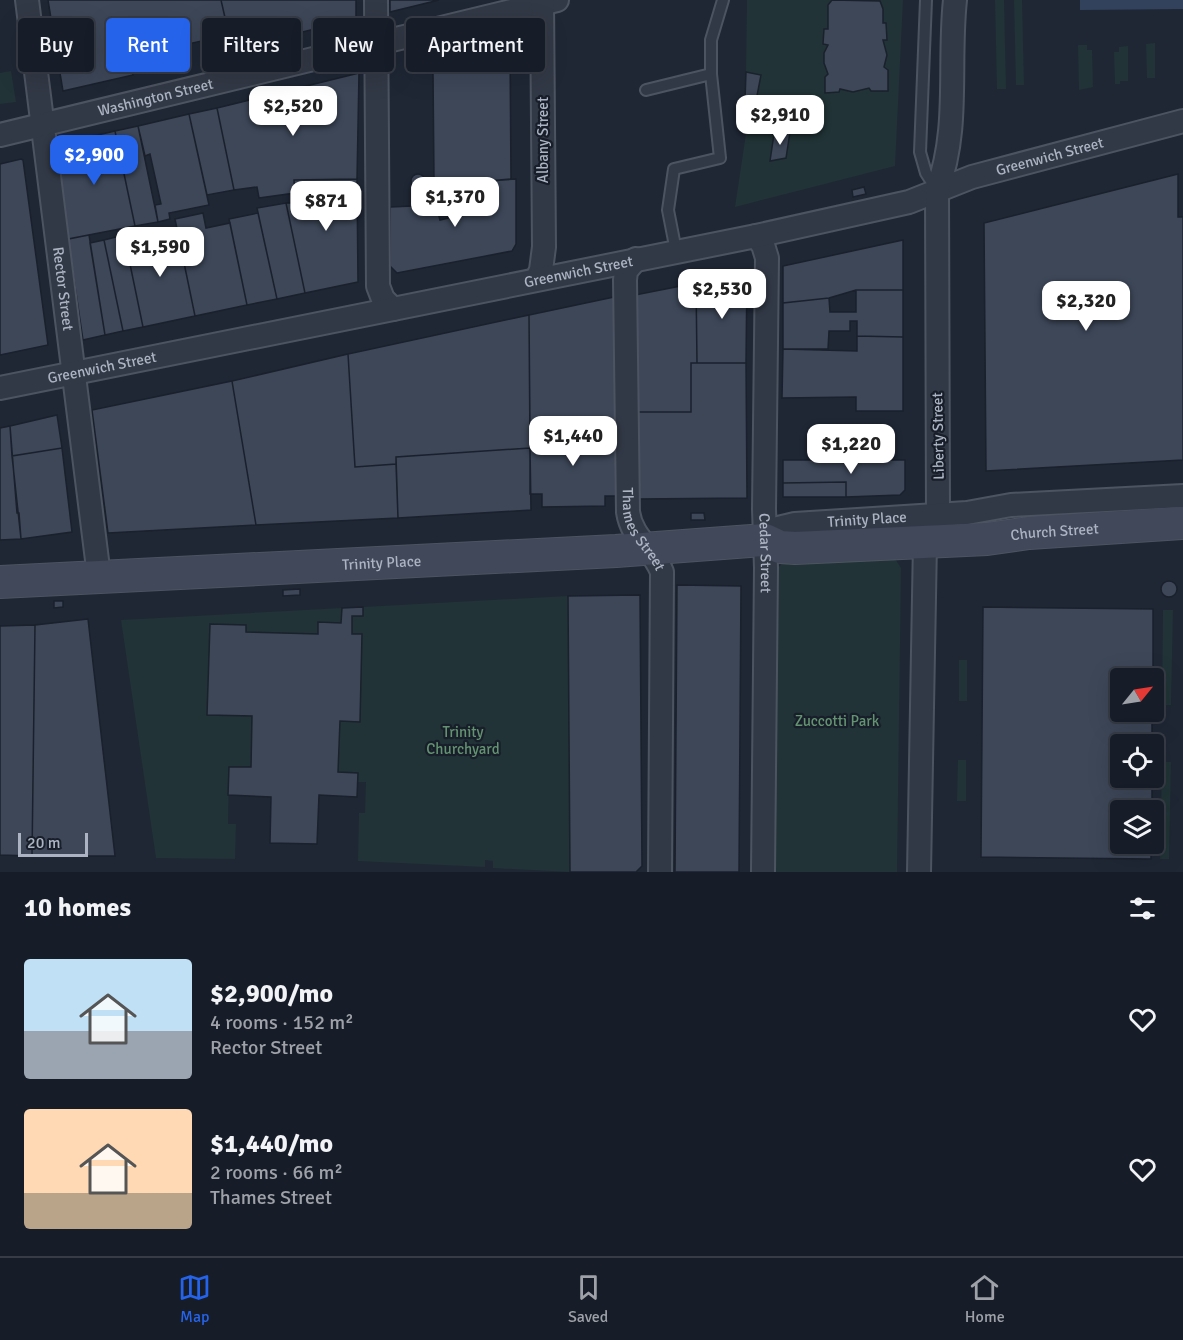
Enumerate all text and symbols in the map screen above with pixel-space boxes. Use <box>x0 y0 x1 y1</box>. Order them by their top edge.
chip: Buy <box>18 18 94 72</box>
chip: Rent <box>106 18 190 72</box>
chip: Filters <box>202 18 301 72</box>
chip: New <box>313 18 394 72</box>
chip: Apartment <box>406 18 545 72</box>
street label: Washington Street <box>96 75 215 120</box>
pin: $2,520 <box>244 86 342 137</box>
text: $2,520 <box>263 93 323 118</box>
pin: $2,910 <box>731 95 829 146</box>
street label: Albany Street <box>534 97 552 183</box>
text: $2,910 <box>750 102 810 127</box>
street label: Greenwich Street <box>994 133 1105 179</box>
pin: $2,900 <box>45 135 143 186</box>
text: $2,900 <box>64 142 124 167</box>
pin: $1,370 <box>406 177 504 228</box>
pin: $871 <box>290 181 362 232</box>
text: $1,370 <box>425 184 485 209</box>
text: $871 <box>304 188 348 213</box>
pin: $1,590 <box>111 227 209 278</box>
text: $1,590 <box>130 234 190 259</box>
street label: Rector Street <box>49 246 77 332</box>
street label: Greenwich Street <box>522 252 634 291</box>
pin: $2,530 <box>673 269 771 320</box>
text: $2,530 <box>692 276 752 301</box>
pin: $2,320 <box>1037 281 1135 332</box>
text: $2,320 <box>1056 288 1116 313</box>
street label: Greenwich Street <box>46 348 158 387</box>
street label: Liberty Street <box>928 392 948 480</box>
pin: $1,440 <box>524 416 622 467</box>
text: $1,440 <box>543 423 603 448</box>
pin: $1,220 <box>802 424 900 475</box>
text: $1,220 <box>821 431 881 456</box>
street label: Thames Street <box>619 487 669 573</box>
street label: Trinity Place <box>827 508 907 531</box>
street label: Cedar Street <box>755 513 775 593</box>
street label: Church Street <box>1009 519 1099 545</box>
street label: Trinity Place <box>341 552 422 574</box>
north arrow <box>1110 668 1164 722</box>
map controls <box>1110 668 1164 854</box>
park label: Zuccotti Park <box>795 712 880 730</box>
park label: Trinity Churchyard <box>426 723 500 758</box>
button: locate <box>1110 734 1164 788</box>
button: layers <box>1110 800 1164 854</box>
scale bar <box>18 830 88 858</box>
text: 20 m <box>27 833 61 853</box>
text: 10 homes <box>24 892 131 924</box>
icon: filters <box>1126 892 1159 925</box>
text: $2,900/mo <box>210 978 333 1010</box>
icon: home <box>72 983 144 1055</box>
icon: heart <box>1126 1003 1159 1036</box>
text: 4 rooms · 152 m² <box>210 1010 354 1035</box>
text: Rector Street <box>210 1035 322 1060</box>
text: $1,440/mo <box>210 1128 333 1160</box>
icon: home <box>72 1133 144 1205</box>
icon: heart <box>1126 1153 1159 1186</box>
text: 2 rooms · 66 m² <box>210 1160 343 1185</box>
text: Thames Street <box>210 1185 332 1210</box>
tab: Map <box>178 1271 211 1327</box>
tab: Saved <box>568 1271 608 1327</box>
tab: Home <box>965 1271 1005 1327</box>

